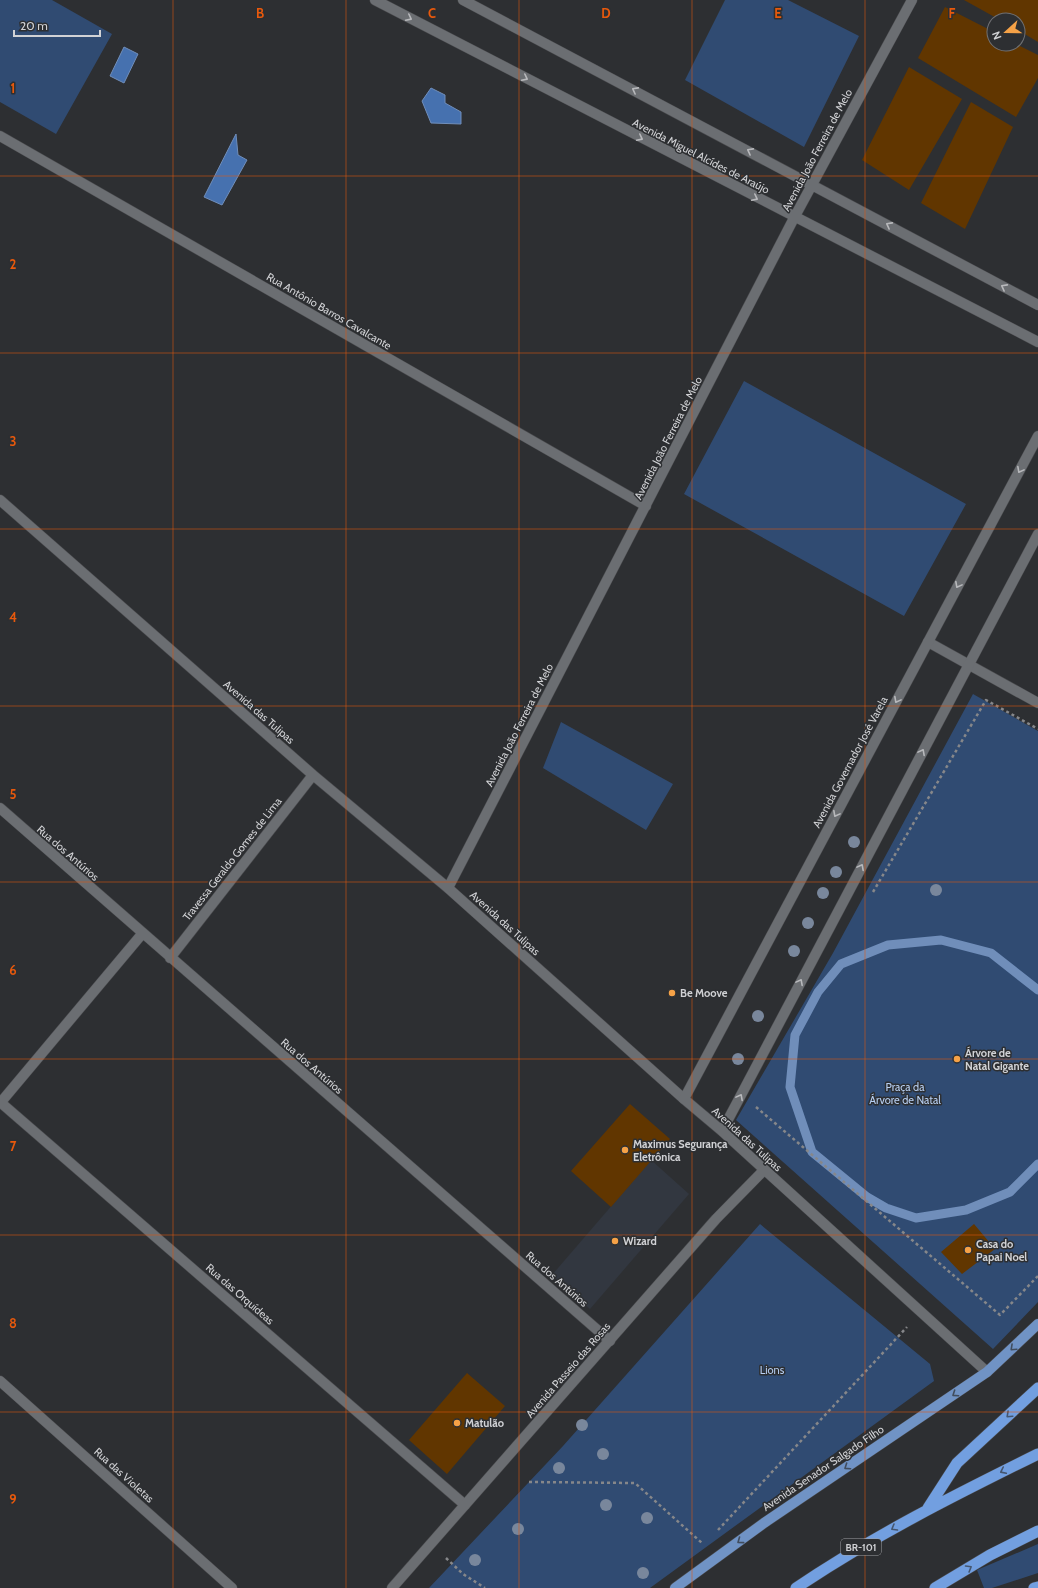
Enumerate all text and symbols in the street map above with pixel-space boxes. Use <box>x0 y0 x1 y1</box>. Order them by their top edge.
text: B <box>256 5 264 21</box>
text: C <box>428 5 436 21</box>
text: D <box>601 5 611 21</box>
text: E <box>774 5 782 21</box>
text: F <box>949 5 956 21</box>
scale bar <box>14 12 100 38</box>
north arrow <box>986 12 1026 52</box>
one-way arrow <box>405 13 412 21</box>
text: 20 m <box>20 18 48 33</box>
text: N <box>989 29 1005 42</box>
one-way arrow <box>520 73 528 81</box>
text: 1 <box>11 80 15 96</box>
street label: Avenida João Ferreira de Melo <box>779 87 855 213</box>
one-way arrow <box>632 88 639 95</box>
street label: Avenida Miguel Alcídes de Araújo <box>630 115 772 197</box>
one-way arrow <box>636 133 643 141</box>
one-way arrow <box>746 148 754 156</box>
one-way arrow <box>751 193 758 200</box>
one-way arrow <box>886 223 893 230</box>
text: 2 <box>10 256 17 272</box>
street label: Rua Antônio Barros Cavalcante <box>264 269 394 353</box>
one-way arrow <box>1000 284 1008 292</box>
street label: Avenida João Ferreira de Melo <box>631 374 705 502</box>
text: 3 <box>9 433 17 449</box>
one-way arrow <box>1017 466 1024 474</box>
one-way arrow <box>956 581 963 588</box>
text: 4 <box>9 609 17 625</box>
street label: Avenida João Ferreira de Melo <box>482 661 556 789</box>
street label: Avenida das Tulipas <box>221 677 298 747</box>
street label: Avenida Governador José Varela <box>809 693 891 830</box>
one-way arrow <box>894 696 902 703</box>
one-way arrow <box>917 749 924 756</box>
text: 5 <box>10 786 17 802</box>
street label: Travessa Geraldo Gomes de Lima <box>179 794 285 923</box>
one-way arrow <box>833 810 841 818</box>
street label: Rua dos Antúrios <box>34 822 102 884</box>
one-way arrow <box>856 864 864 871</box>
street label: Avenida das Tulipas <box>467 888 543 958</box>
text: 6 <box>9 962 17 978</box>
one-way arrow <box>796 979 803 986</box>
place label: Be Moove <box>680 986 728 1000</box>
marker: Be Moove <box>667 988 677 998</box>
street label: Rua dos Antúrios <box>278 1035 346 1097</box>
place label: Árvore de Natal Gigante <box>965 1046 1029 1073</box>
marker: Árvore de Natal Gigante <box>952 1054 962 1064</box>
park label: Praça da Árvore de Natal <box>869 1080 941 1107</box>
one-way arrow <box>735 1094 742 1101</box>
street label: Avenida das Tulipas <box>709 1104 785 1174</box>
place label: Maximus Segurança Eletrônica <box>633 1137 728 1164</box>
text: 7 <box>10 1138 17 1154</box>
marker: Maximus Segurança Eletrônica <box>620 1145 630 1155</box>
place label: Wizard <box>623 1234 657 1248</box>
marker: Wizard <box>610 1236 620 1246</box>
place label: Casa do Papai Noel <box>976 1237 1027 1264</box>
marker: Casa do Papai Noel <box>963 1245 973 1255</box>
street label: Rua dos Antúrios <box>523 1248 591 1310</box>
street label: Rua das Orquídeas <box>203 1261 277 1328</box>
text: 8 <box>9 1315 17 1331</box>
street label: Avenida Passeio das Rosas <box>523 1319 614 1421</box>
one-way arrow <box>1010 1343 1017 1350</box>
park label: Lions <box>760 1363 785 1377</box>
one-way arrow <box>952 1389 959 1397</box>
one-way arrow <box>1007 1410 1014 1417</box>
place label: Matulão <box>465 1416 504 1430</box>
marker: Matulão <box>452 1418 462 1428</box>
street label: Avenida Senador Salgado Filho <box>760 1422 886 1514</box>
street label: Rua das Violetas <box>91 1444 157 1506</box>
one-way arrow <box>844 1462 851 1470</box>
one-way arrow <box>1000 1467 1007 1474</box>
text: 9 <box>9 1491 17 1507</box>
one-way arrow <box>891 1524 898 1531</box>
one-way arrow <box>738 1536 745 1543</box>
road number: BR-101 <box>841 1539 881 1555</box>
one-way arrow <box>965 1565 972 1573</box>

